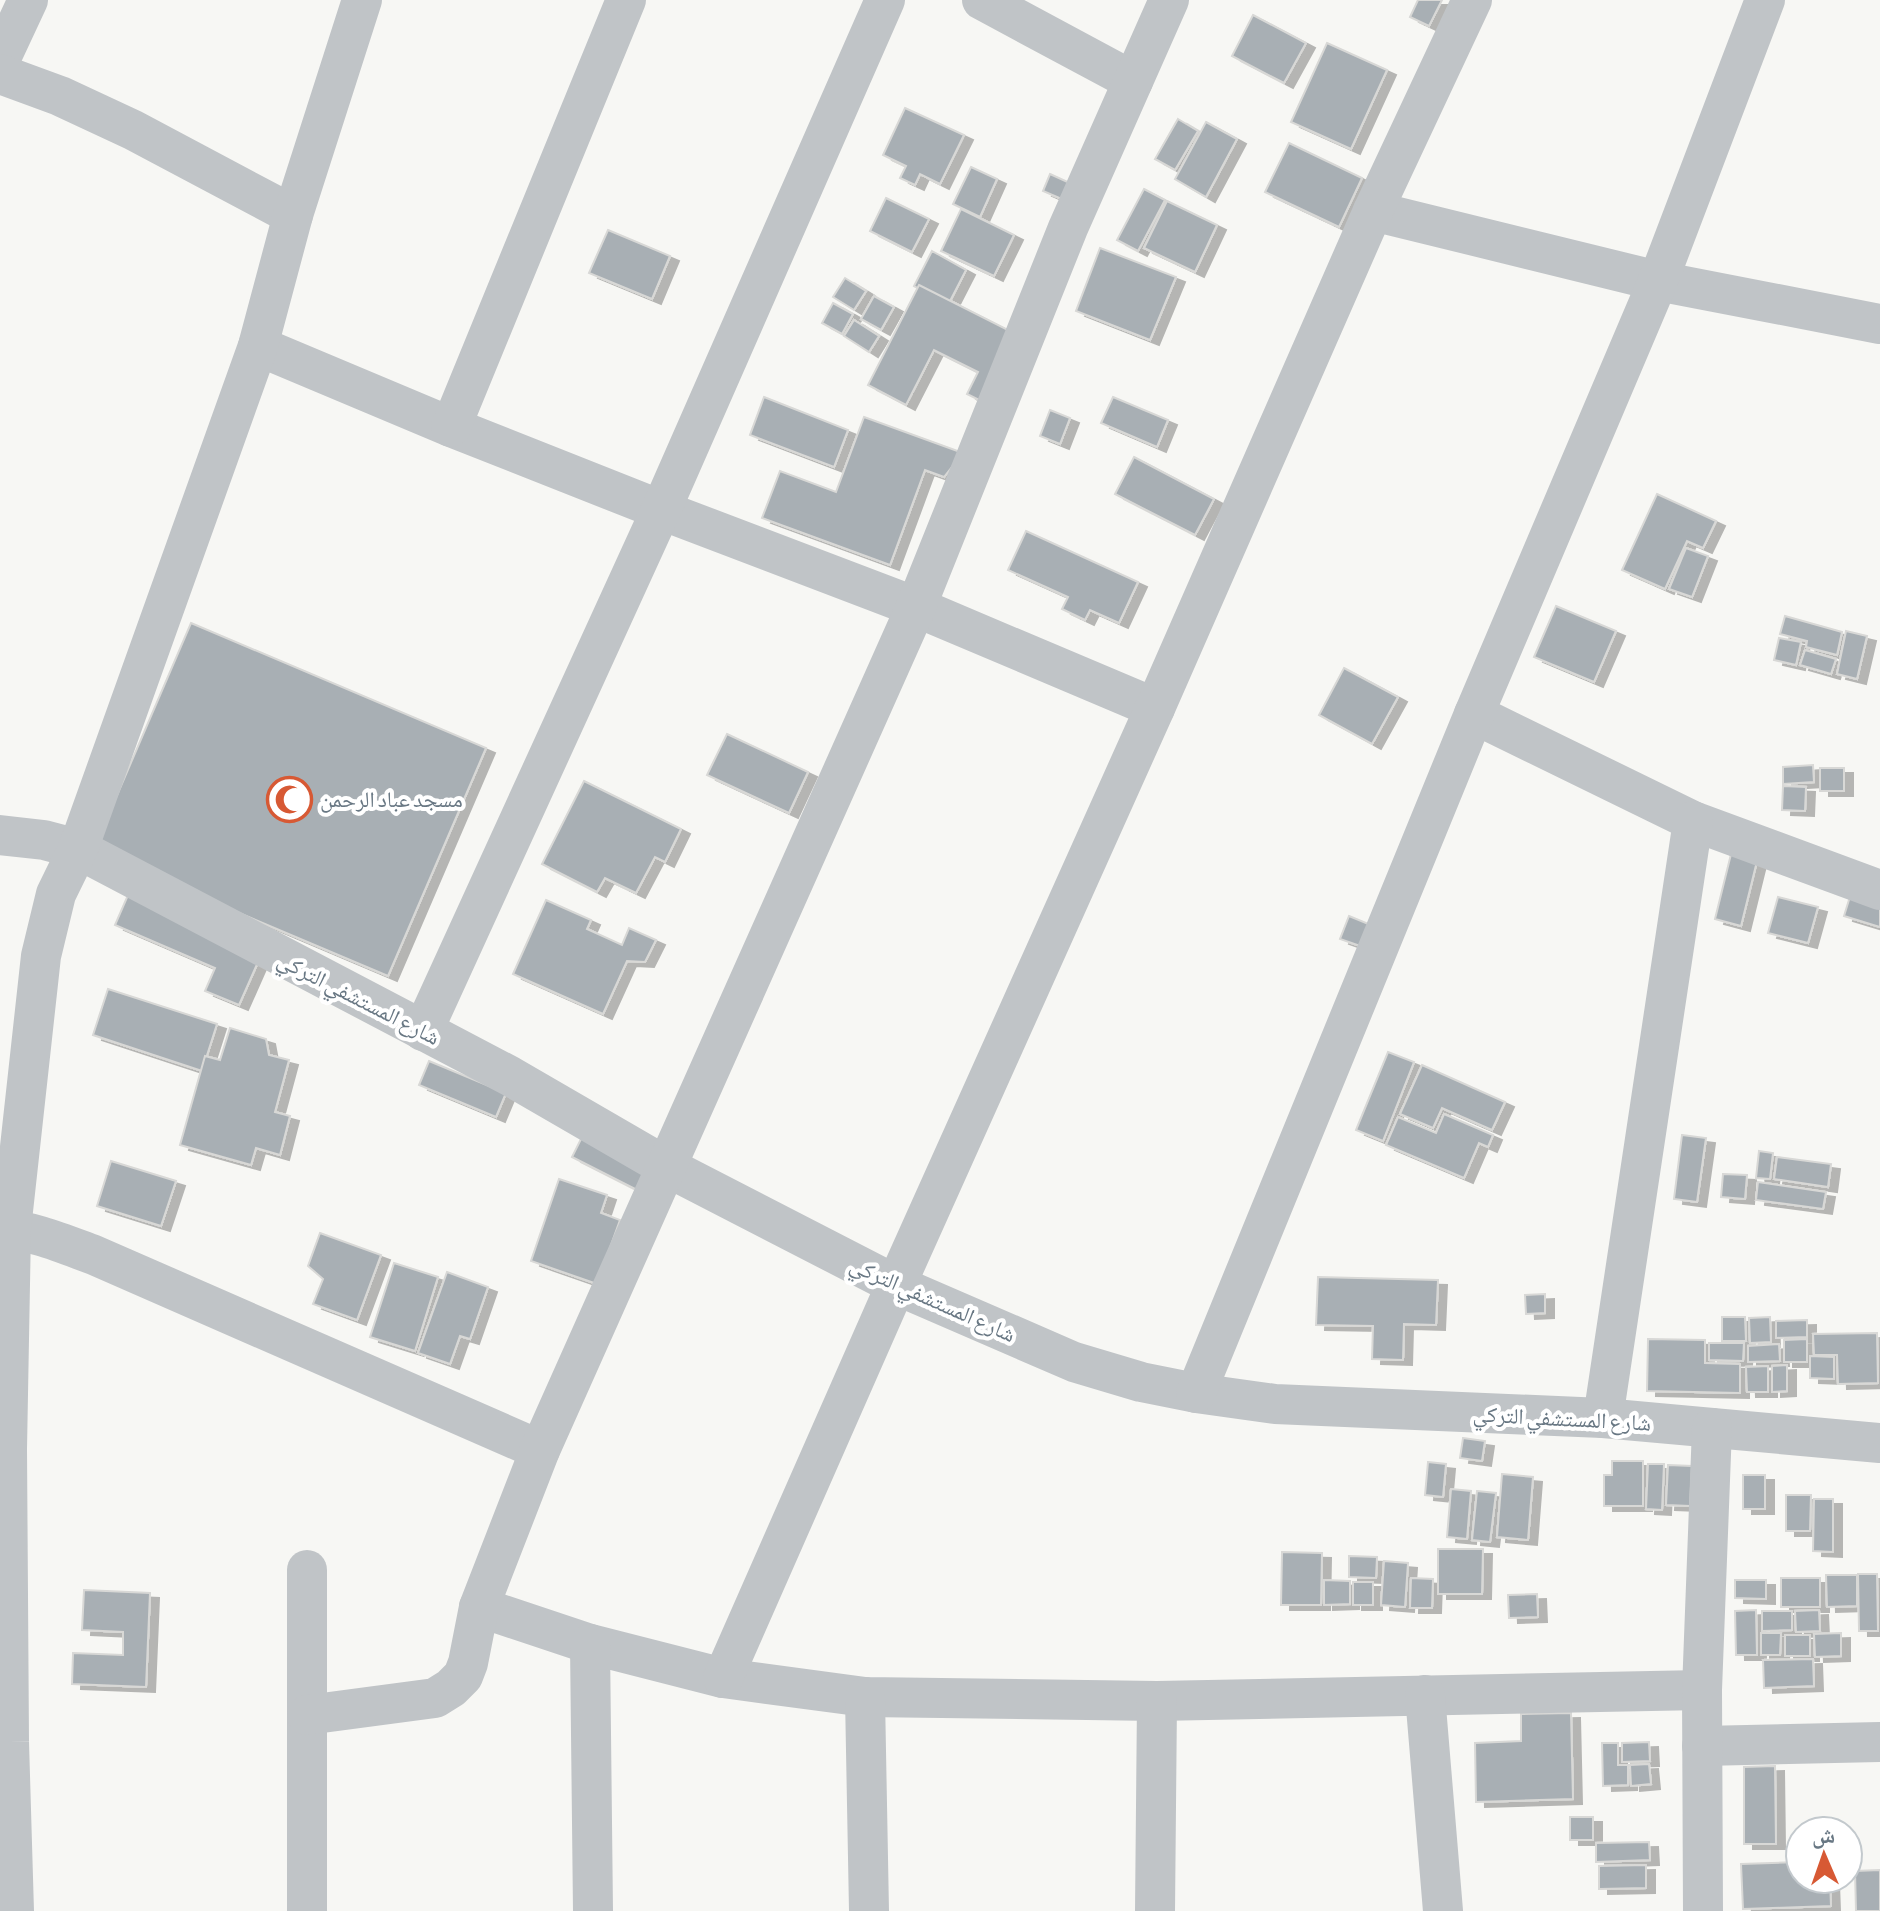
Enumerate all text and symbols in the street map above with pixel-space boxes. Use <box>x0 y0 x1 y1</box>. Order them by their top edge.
mosque icon: مسجد عباد الرحمن <box>265 775 313 823</box>
place label: مسجد عباد الرحمن <box>320 786 463 813</box>
street label: شارع المستشفي التركي <box>271 946 444 1054</box>
street label: شارع المستشفي التركي <box>844 1251 1020 1351</box>
street label: شارع المستشفي التركي <box>1472 1400 1652 1440</box>
north arrow <box>1784 1815 1864 1895</box>
text: ش <box>1811 1822 1835 1849</box>

